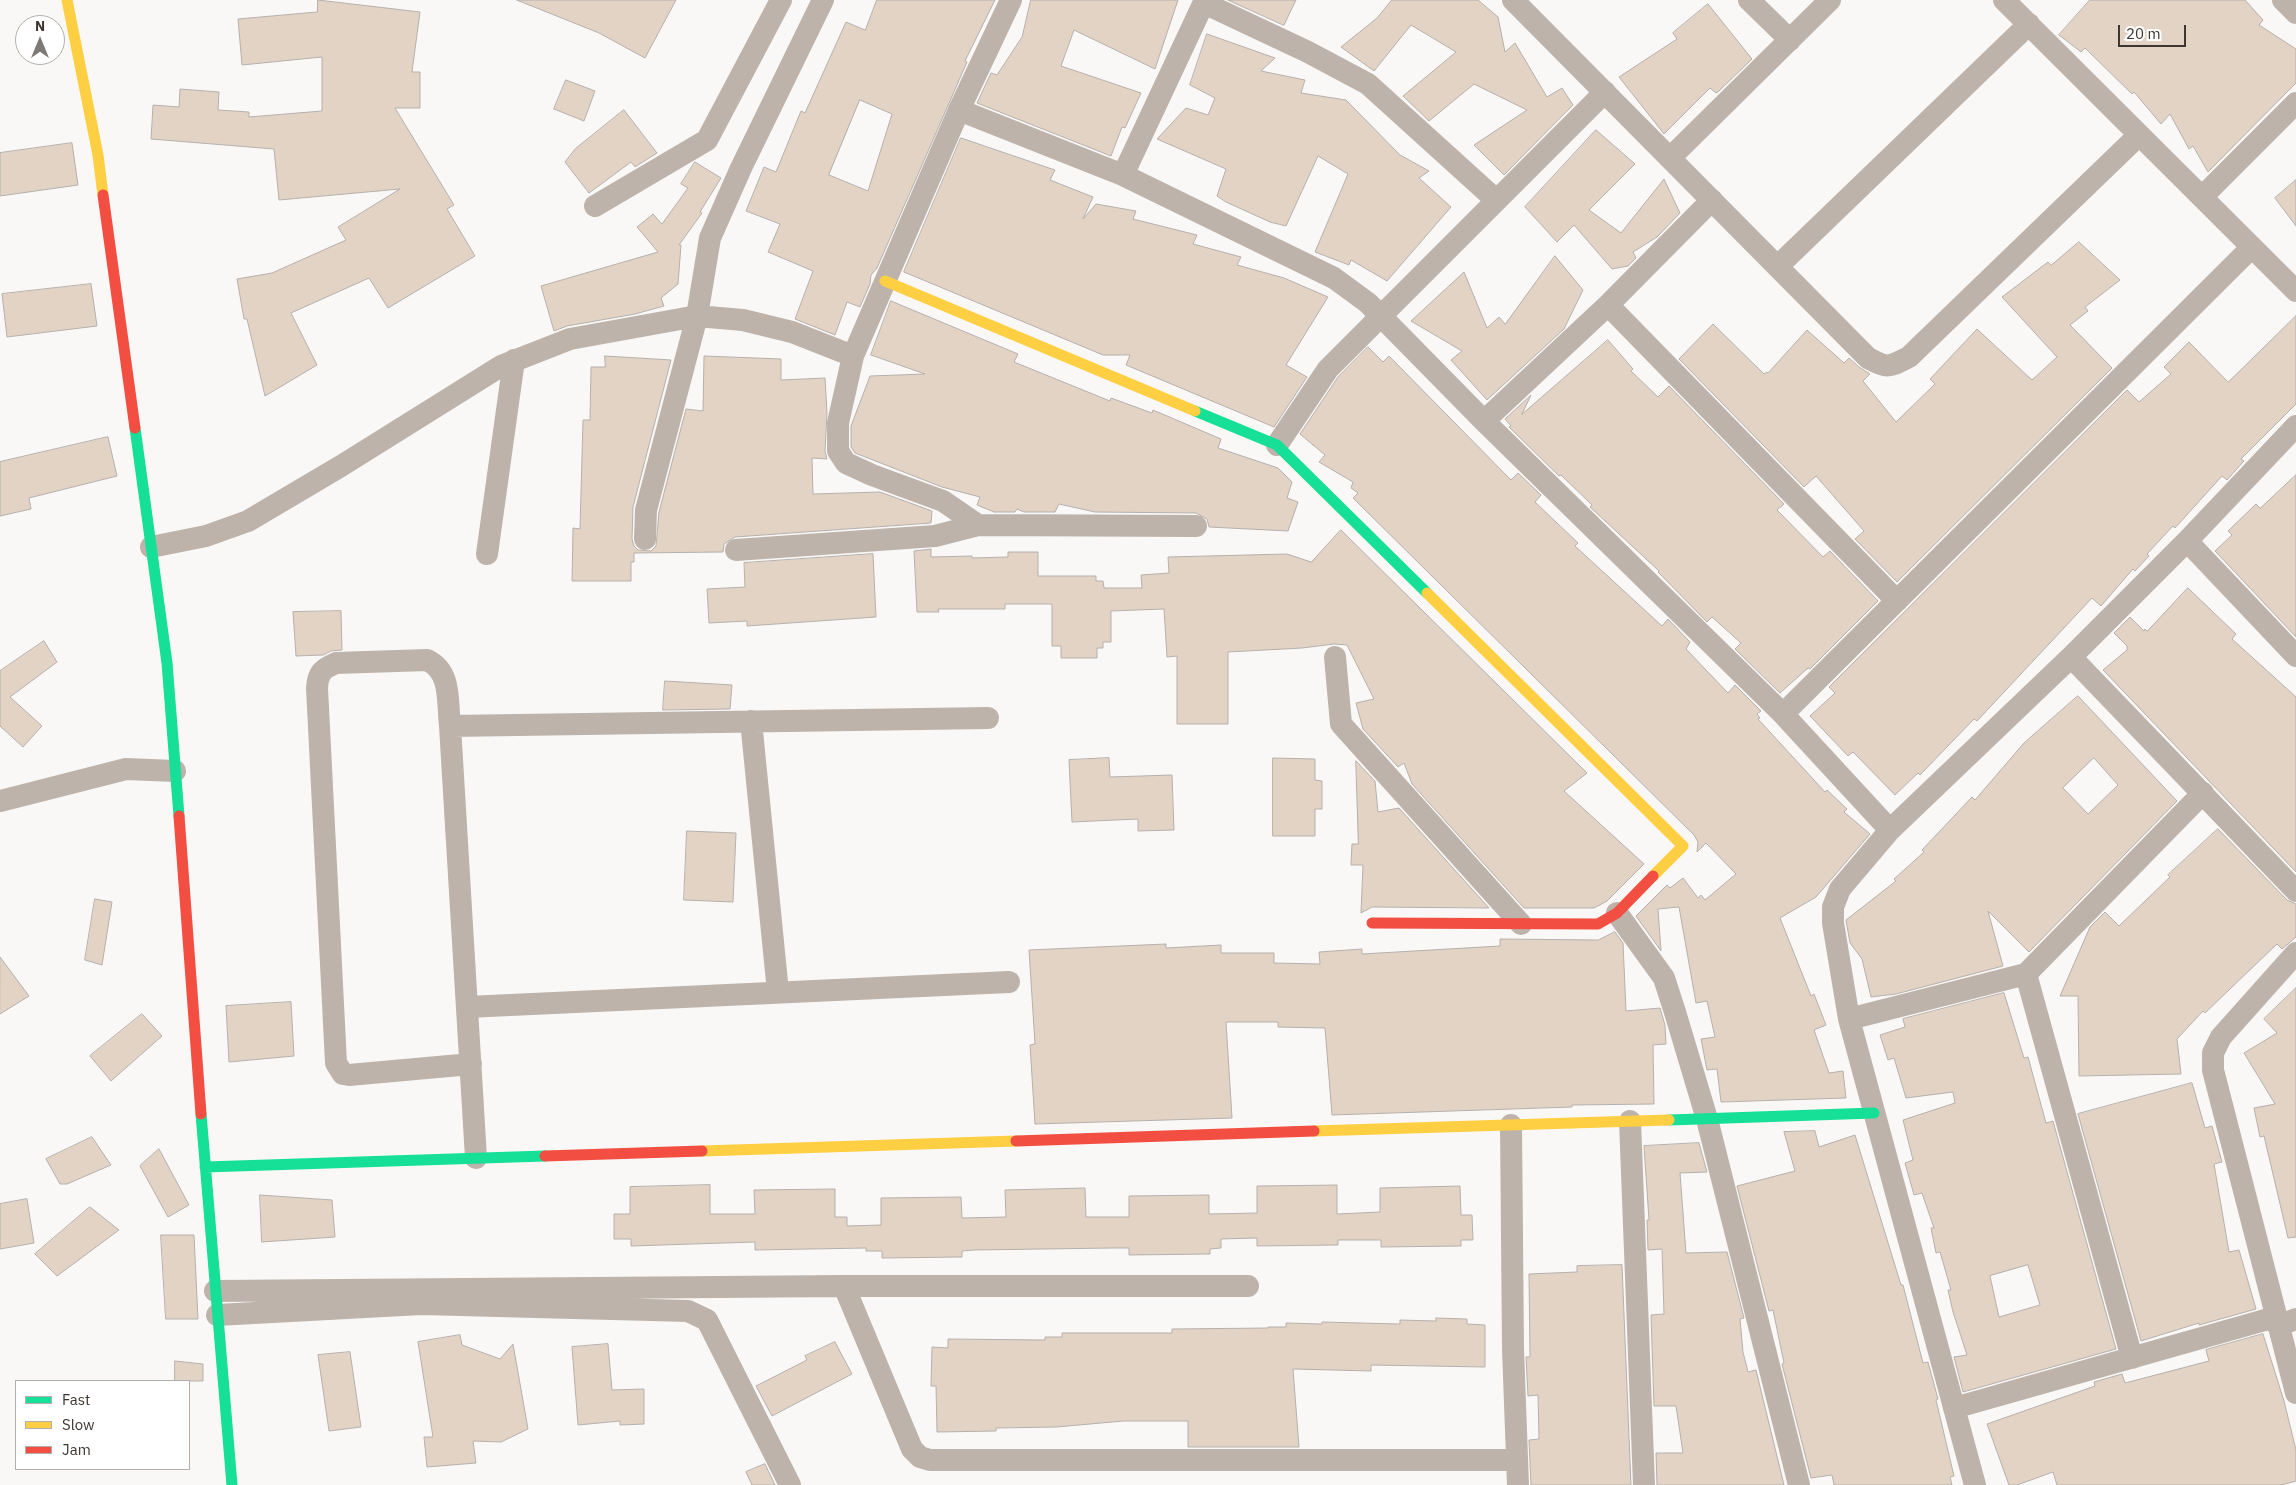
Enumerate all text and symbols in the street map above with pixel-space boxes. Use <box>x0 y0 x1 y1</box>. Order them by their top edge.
north arrow <box>15 15 65 65</box>
scale bar <box>2121 15 2188 47</box>
text: N <box>35 17 45 35</box>
text: 20 m <box>2126 24 2161 43</box>
legend <box>15 1380 190 1470</box>
text: Fast <box>62 1390 90 1409</box>
text: Slow <box>62 1415 95 1434</box>
text: Jam <box>62 1440 91 1459</box>

